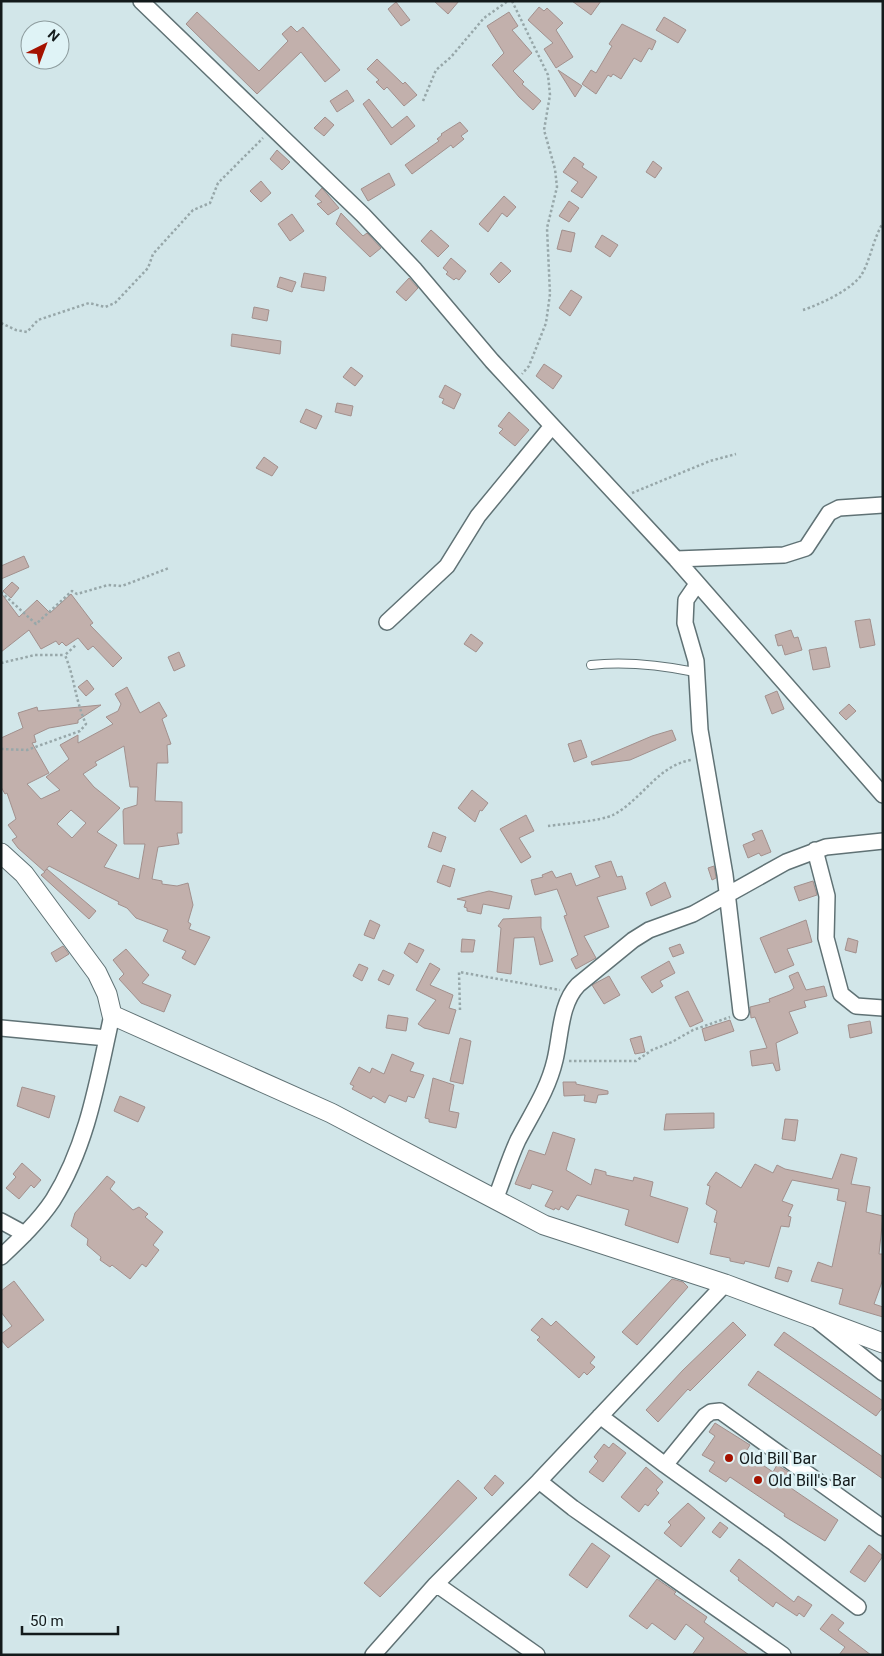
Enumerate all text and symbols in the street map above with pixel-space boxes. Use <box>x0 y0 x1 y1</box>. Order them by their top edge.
north arrow <box>20 20 70 70</box>
text: N <box>45 26 63 45</box>
place label: Old Bill Bar <box>739 1449 817 1468</box>
marker: Old Bill Bar <box>723 1452 735 1464</box>
place label: Old Bill's Bar <box>768 1471 857 1490</box>
marker: Old Bill's Bar <box>752 1474 764 1486</box>
scale bar <box>22 1604 119 1636</box>
text: 50 m <box>30 1612 64 1630</box>

